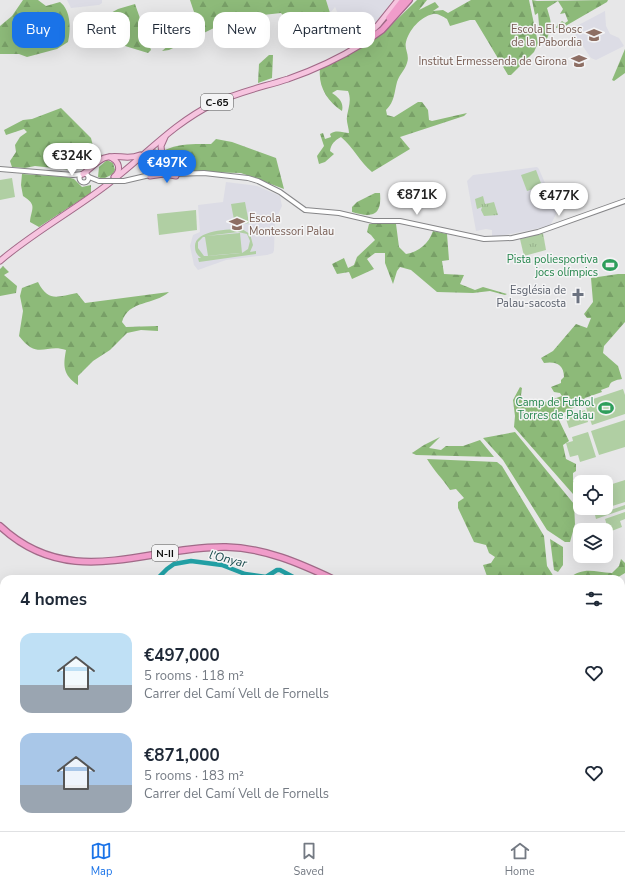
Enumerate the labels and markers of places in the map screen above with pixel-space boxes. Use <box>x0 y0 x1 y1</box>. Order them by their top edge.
place label: Escola El Bosc de la Pabordia <box>511 22 582 50</box>
school or university icon: Escola El Bosc de la Pabordia <box>585 26 603 44</box>
school or university icon: Institut Ermessenda de Girona <box>570 52 588 70</box>
place label: Institut Ermessenda de Girona <box>419 54 567 69</box>
pin: €324K <box>44 143 100 177</box>
pin: €497K <box>139 150 195 184</box>
pin: €871K <box>389 182 445 216</box>
pin: €477K <box>531 183 587 217</box>
place label: Escola Montessori Palau <box>249 211 334 239</box>
school or university icon: Escola Montessori Palau <box>228 215 246 233</box>
place label: Pista poliesportiva jocs olímpics <box>507 252 598 280</box>
sports icon: Pista poliesportiva jocs olímpics <box>601 256 619 274</box>
place label: Església de Palau-sacosta <box>496 283 566 311</box>
church icon: Església de Palau-sacosta <box>569 287 587 305</box>
place label: Camp de Futbol Torres de Palau <box>515 395 595 423</box>
sports icon: Camp de Futbol Torres de Palau <box>597 399 615 417</box>

